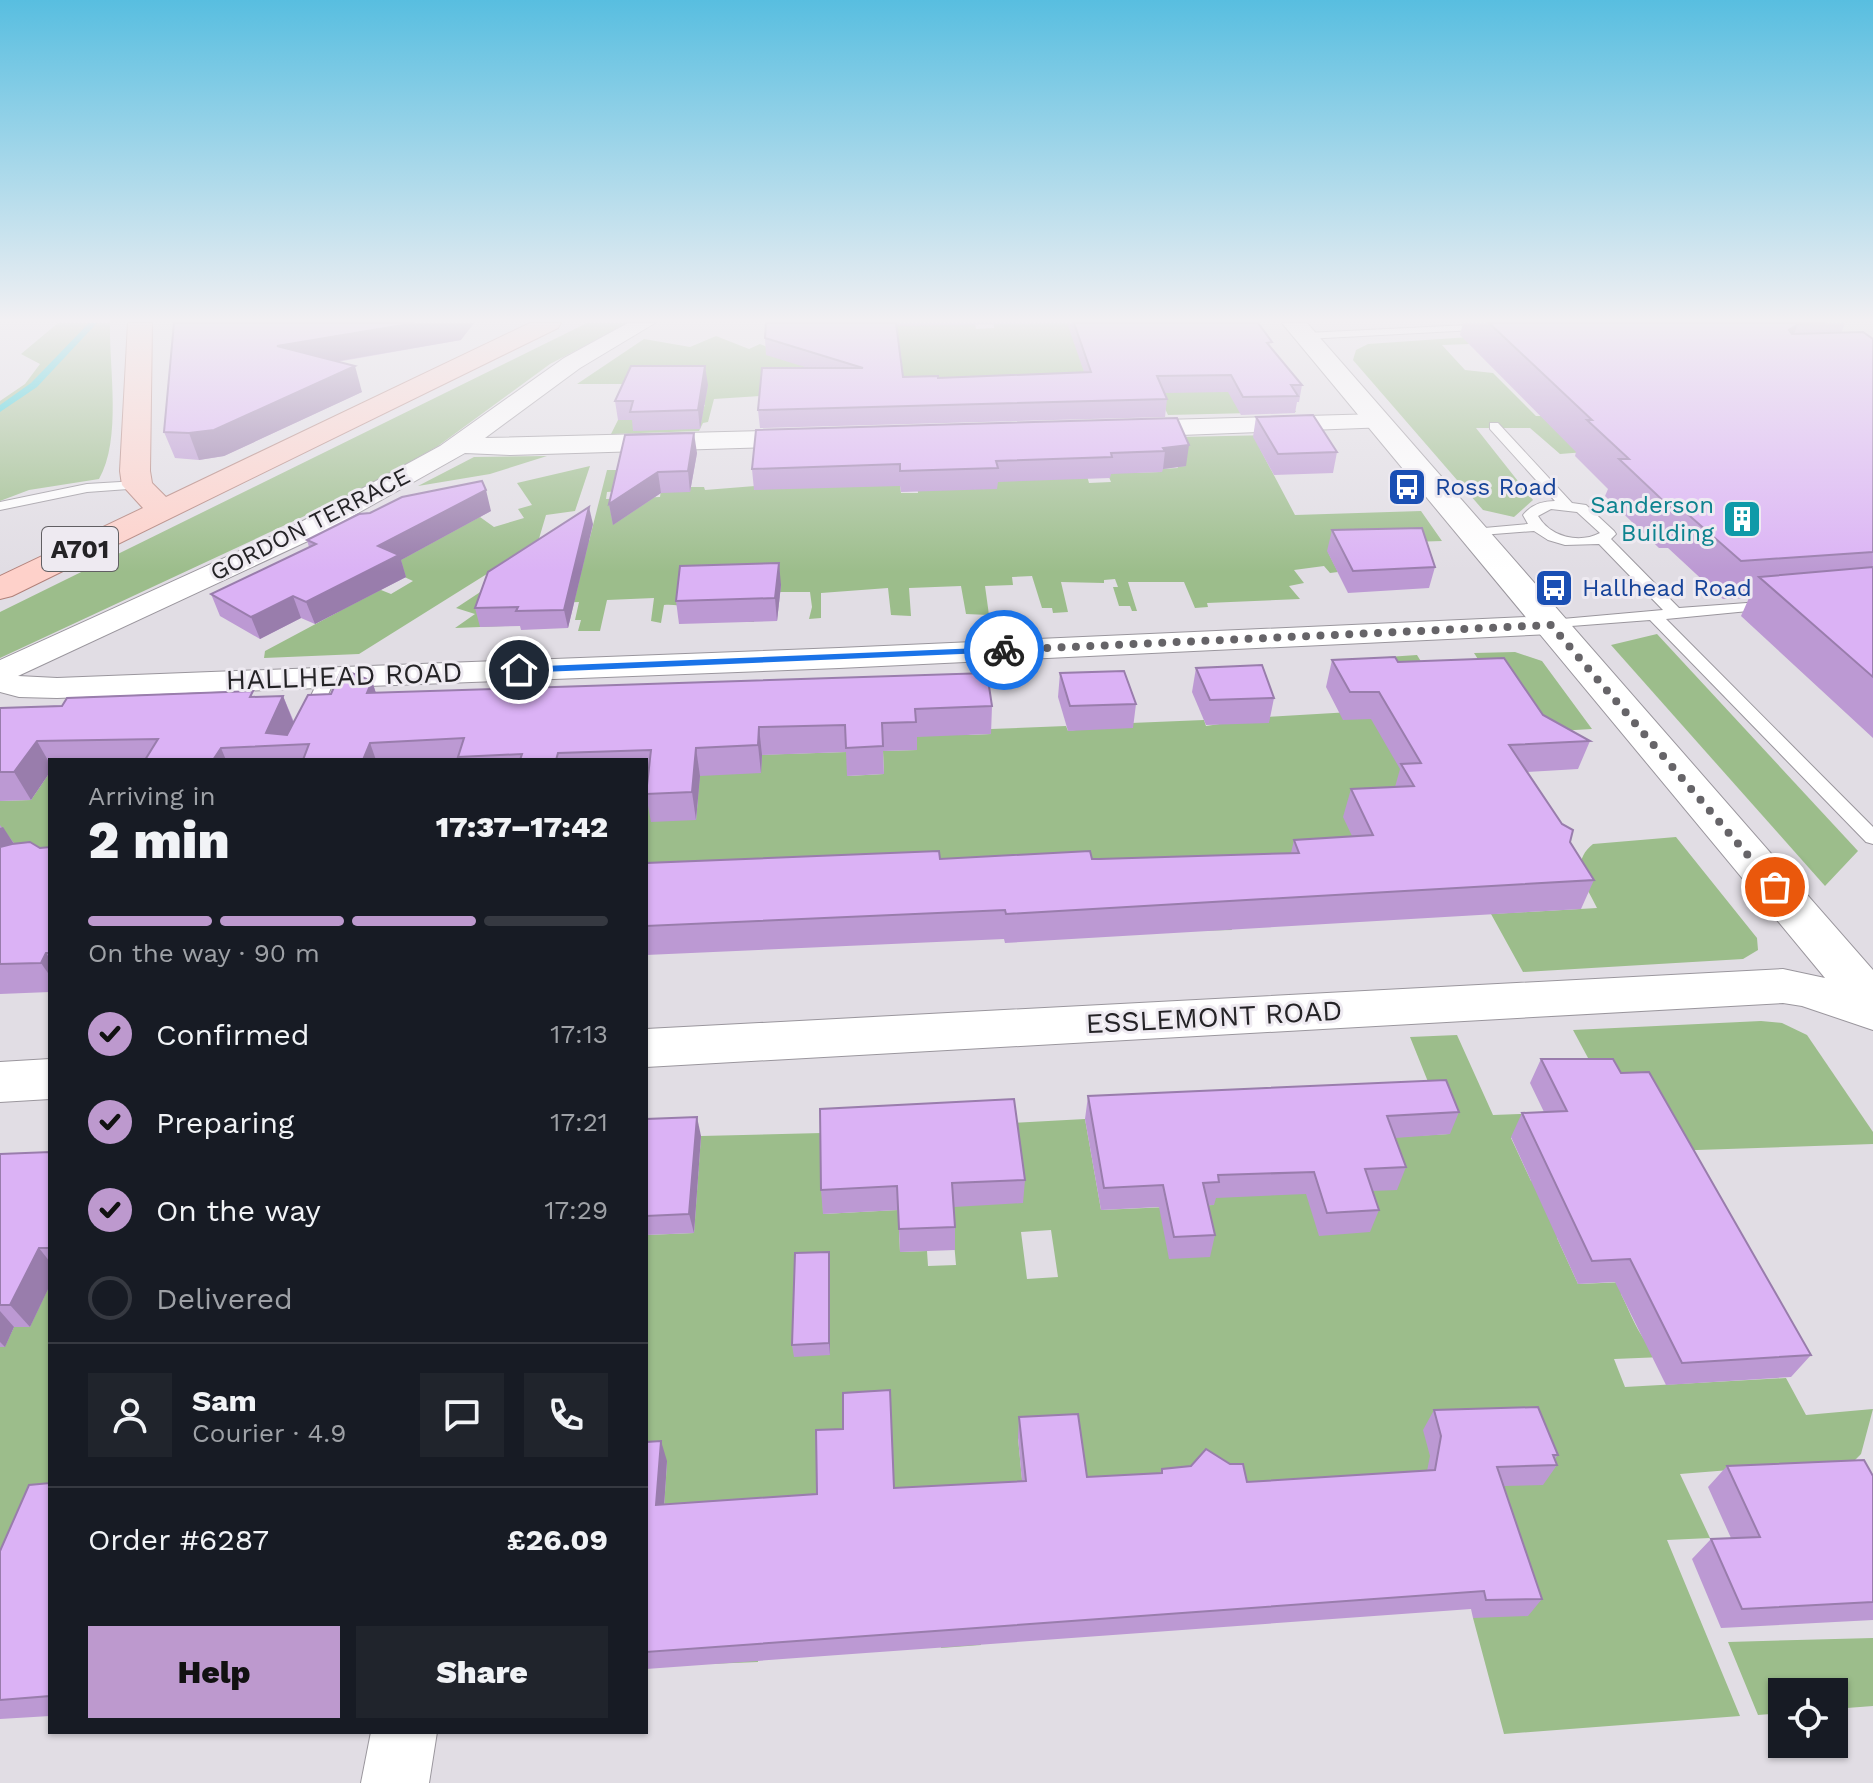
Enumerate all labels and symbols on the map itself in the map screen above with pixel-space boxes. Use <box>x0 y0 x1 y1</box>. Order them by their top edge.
street label: GORDON TERRACE <box>205 461 415 587</box>
bus stop icon: Ross Road <box>1386 466 1428 508</box>
place label: Ross Road <box>1435 473 1557 501</box>
place label: Sanderson Building <box>1590 491 1714 547</box>
building icon: Sanderson Building <box>1721 498 1763 540</box>
road number: A701 <box>42 527 118 571</box>
bus stop icon: Hallhead Road <box>1533 567 1575 609</box>
place label: Hallhead Road <box>1582 574 1752 602</box>
courier <box>964 610 1044 690</box>
pin <box>485 636 553 704</box>
street label: HALLHEAD ROAD <box>225 655 463 697</box>
pin <box>1741 853 1809 921</box>
street label: ESSLEMONT ROAD <box>1085 994 1343 1040</box>

